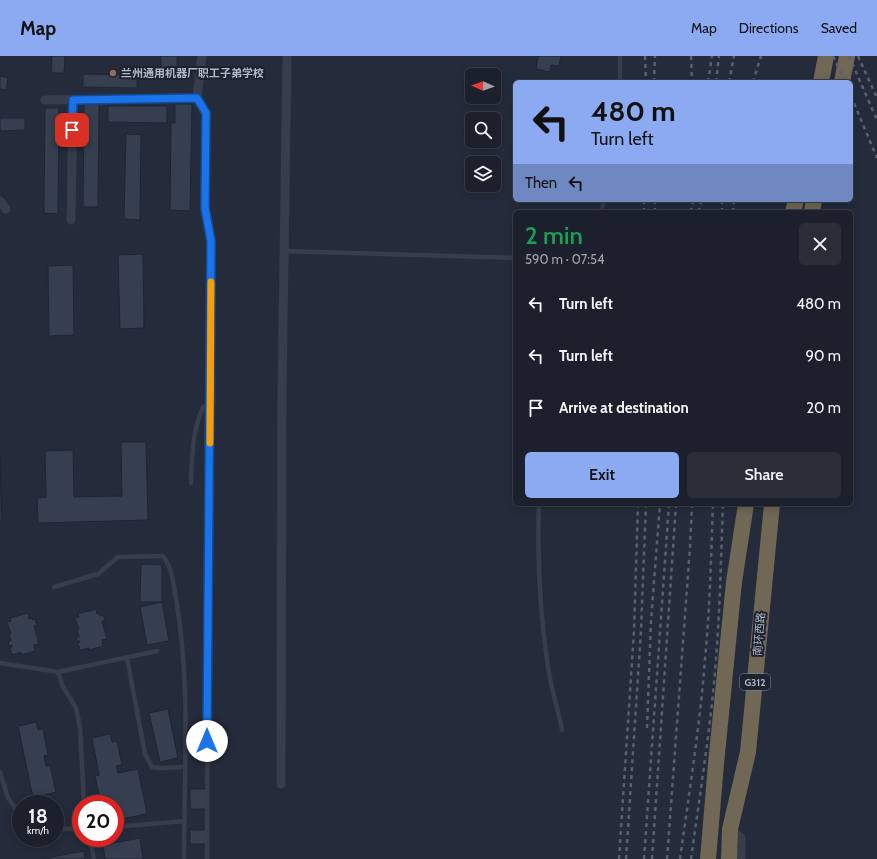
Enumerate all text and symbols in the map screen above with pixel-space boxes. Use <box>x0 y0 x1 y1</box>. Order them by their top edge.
text: Map <box>20 17 56 40</box>
text: Map <box>691 19 717 37</box>
text: Directions <box>739 19 799 37</box>
text: Saved <box>821 19 857 37</box>
place label: 兰州通用机器厂职工子弟学校 <box>121 66 264 80</box>
marker: 兰州通用机器厂职工子弟学校 <box>108 68 118 78</box>
north arrow <box>465 68 501 104</box>
map controls <box>465 68 501 192</box>
text: 480 m <box>591 94 676 128</box>
icon: left <box>525 96 577 148</box>
button: search <box>465 112 501 148</box>
pin <box>55 113 89 147</box>
icon: arrive <box>61 119 83 141</box>
text: Turn left <box>591 128 654 150</box>
button: layers <box>465 156 501 192</box>
icon: left <box>565 172 587 194</box>
text: Then <box>525 174 557 192</box>
text: 2 min <box>525 221 583 250</box>
button: close <box>799 223 841 265</box>
text: 590 m · 07:54 <box>525 251 604 267</box>
icon: left <box>525 293 547 315</box>
text: Turn left <box>559 295 613 313</box>
text: 480 m <box>796 295 841 313</box>
icon: left <box>525 345 547 367</box>
text: Turn left <box>559 347 613 365</box>
text: 90 m <box>805 347 841 365</box>
icon: arrive <box>525 397 547 419</box>
text: Arrive at destination <box>559 399 689 417</box>
text: 20 m <box>806 399 841 417</box>
button: Exit <box>525 452 679 498</box>
button: Share <box>687 452 841 498</box>
street label: 南环西路 <box>750 611 768 657</box>
road number: G312 <box>740 674 770 690</box>
position arrow <box>186 720 228 762</box>
speed limit sign: 20 <box>72 795 124 847</box>
text: 18 <box>28 804 48 828</box>
text: km/h <box>27 824 49 837</box>

